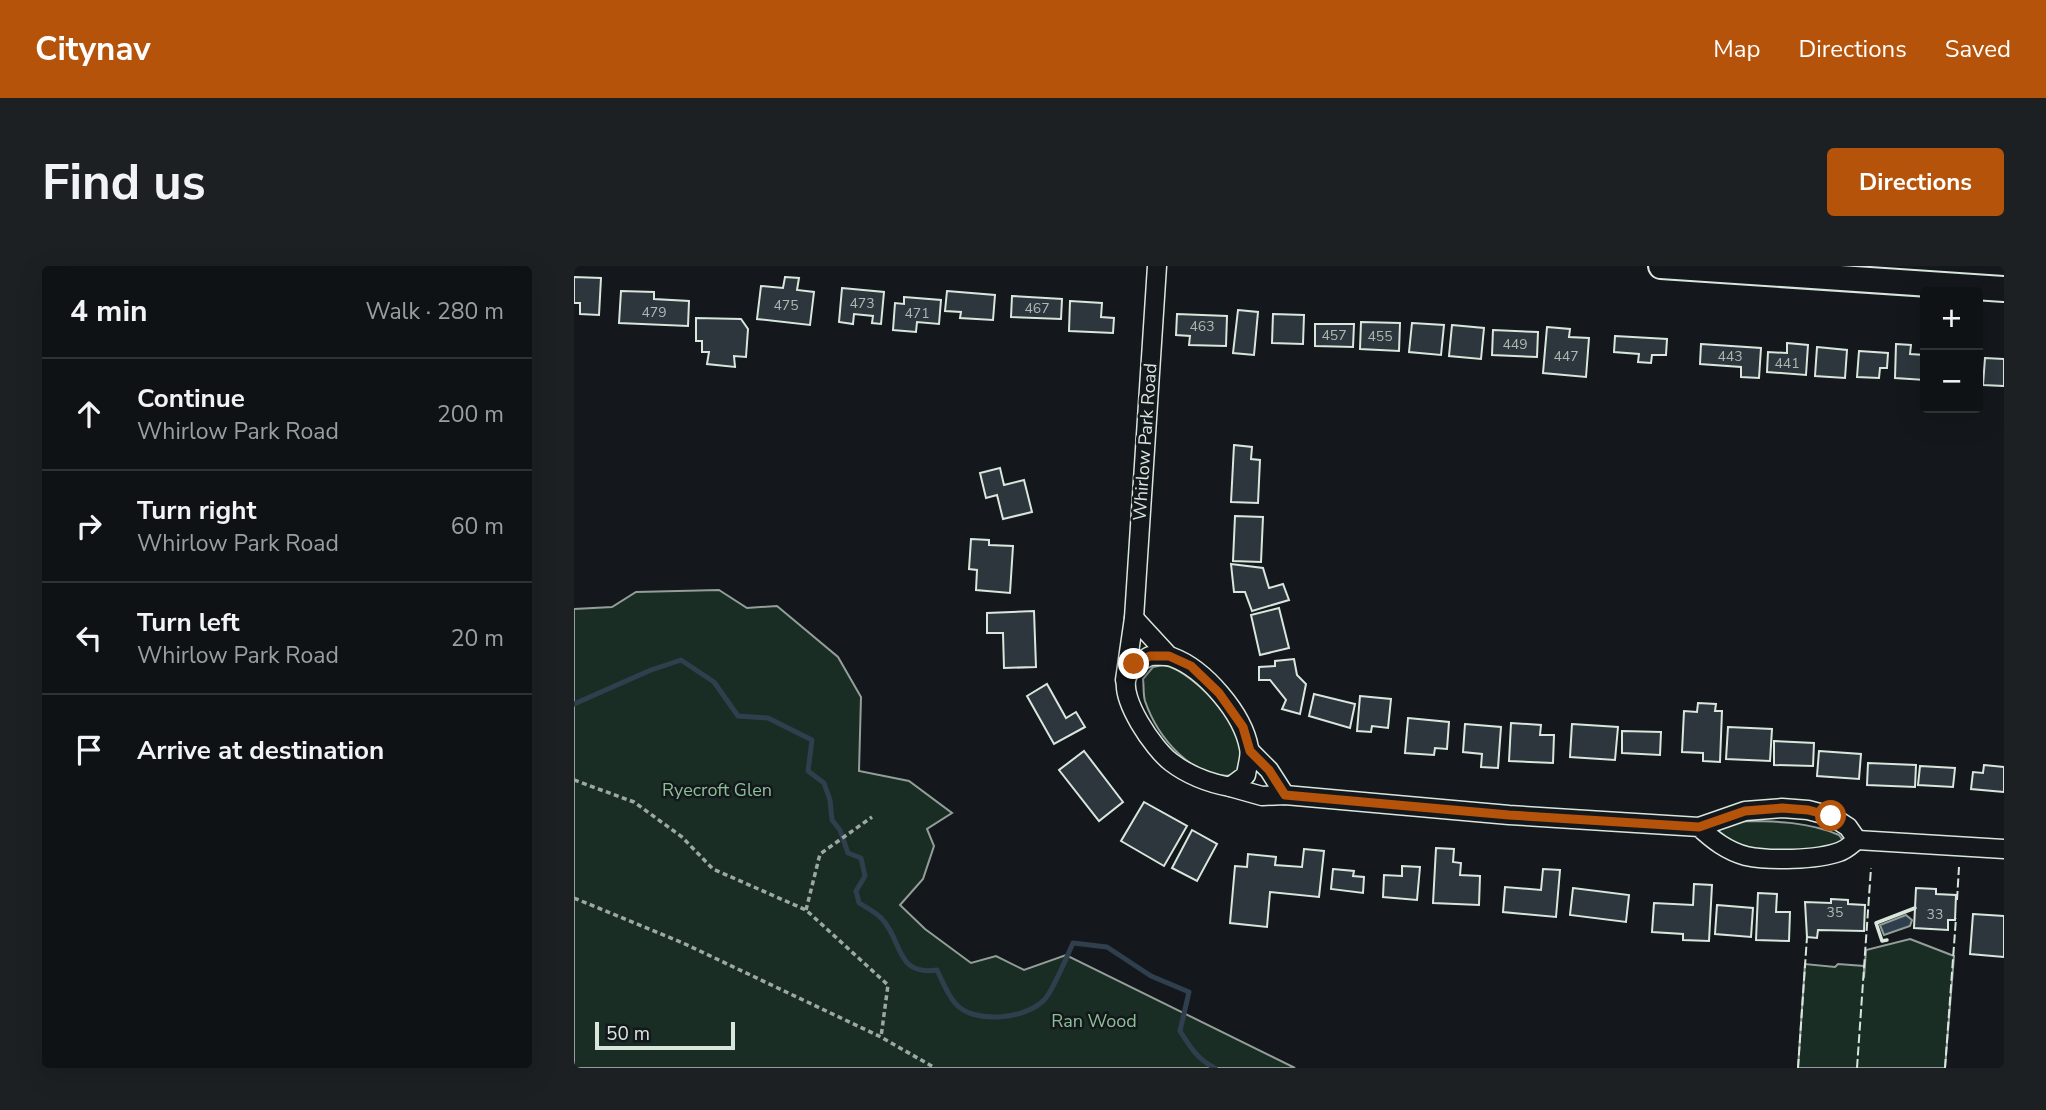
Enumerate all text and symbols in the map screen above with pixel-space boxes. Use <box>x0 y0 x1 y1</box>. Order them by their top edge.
text: Citynav <box>35 27 151 72</box>
text: Map <box>1713 33 1760 65</box>
text: Directions <box>1798 33 1907 65</box>
text: Saved <box>1945 33 2011 65</box>
button: Directions <box>1827 148 2004 216</box>
text: Find us <box>42 149 206 216</box>
map controls <box>1920 287 1983 413</box>
button: + <box>1920 287 1983 350</box>
text: 4 min <box>70 291 148 332</box>
house number: 473 <box>849 294 875 313</box>
text: Walk · 280 m <box>365 296 504 327</box>
house number: 475 <box>773 296 799 315</box>
house number: 467 <box>1024 299 1050 318</box>
house number: 479 <box>641 303 667 322</box>
house number: 471 <box>904 304 930 323</box>
house number: 463 <box>1189 317 1215 336</box>
house number: 457 <box>1321 326 1347 345</box>
house number: 455 <box>1367 327 1393 346</box>
house number: 449 <box>1502 335 1528 354</box>
house number: 447 <box>1553 347 1579 366</box>
house number: 443 <box>1717 347 1743 366</box>
button: − <box>1920 350 1983 413</box>
house number: 441 <box>1774 354 1800 373</box>
street label: Whirlow Park Road <box>1128 362 1162 522</box>
text: Continue <box>137 381 245 416</box>
icon: ahead <box>70 395 108 433</box>
text: 200 m <box>437 399 504 430</box>
text: Whirlow Park Road <box>137 416 339 447</box>
text: Turn right <box>137 493 256 528</box>
icon: right <box>70 507 108 545</box>
text: 60 m <box>451 511 504 542</box>
text: Whirlow Park Road <box>137 528 339 559</box>
text: Turn left <box>137 605 240 640</box>
icon: left <box>70 619 108 657</box>
text: 20 m <box>451 623 504 654</box>
text: Whirlow Park Road <box>137 640 339 671</box>
route end <box>1118 648 1149 679</box>
icon: arrive <box>70 731 108 769</box>
text: Arrive at destination <box>137 733 384 768</box>
park label: Ryecroft Glen <box>662 778 772 802</box>
route start <box>1815 800 1846 831</box>
house number: 35 <box>1827 903 1843 922</box>
house number: 33 <box>1927 905 1943 924</box>
park label: Ran Wood <box>1051 1009 1137 1033</box>
scale bar <box>595 1019 735 1051</box>
text: 50 m <box>606 1021 650 1047</box>

